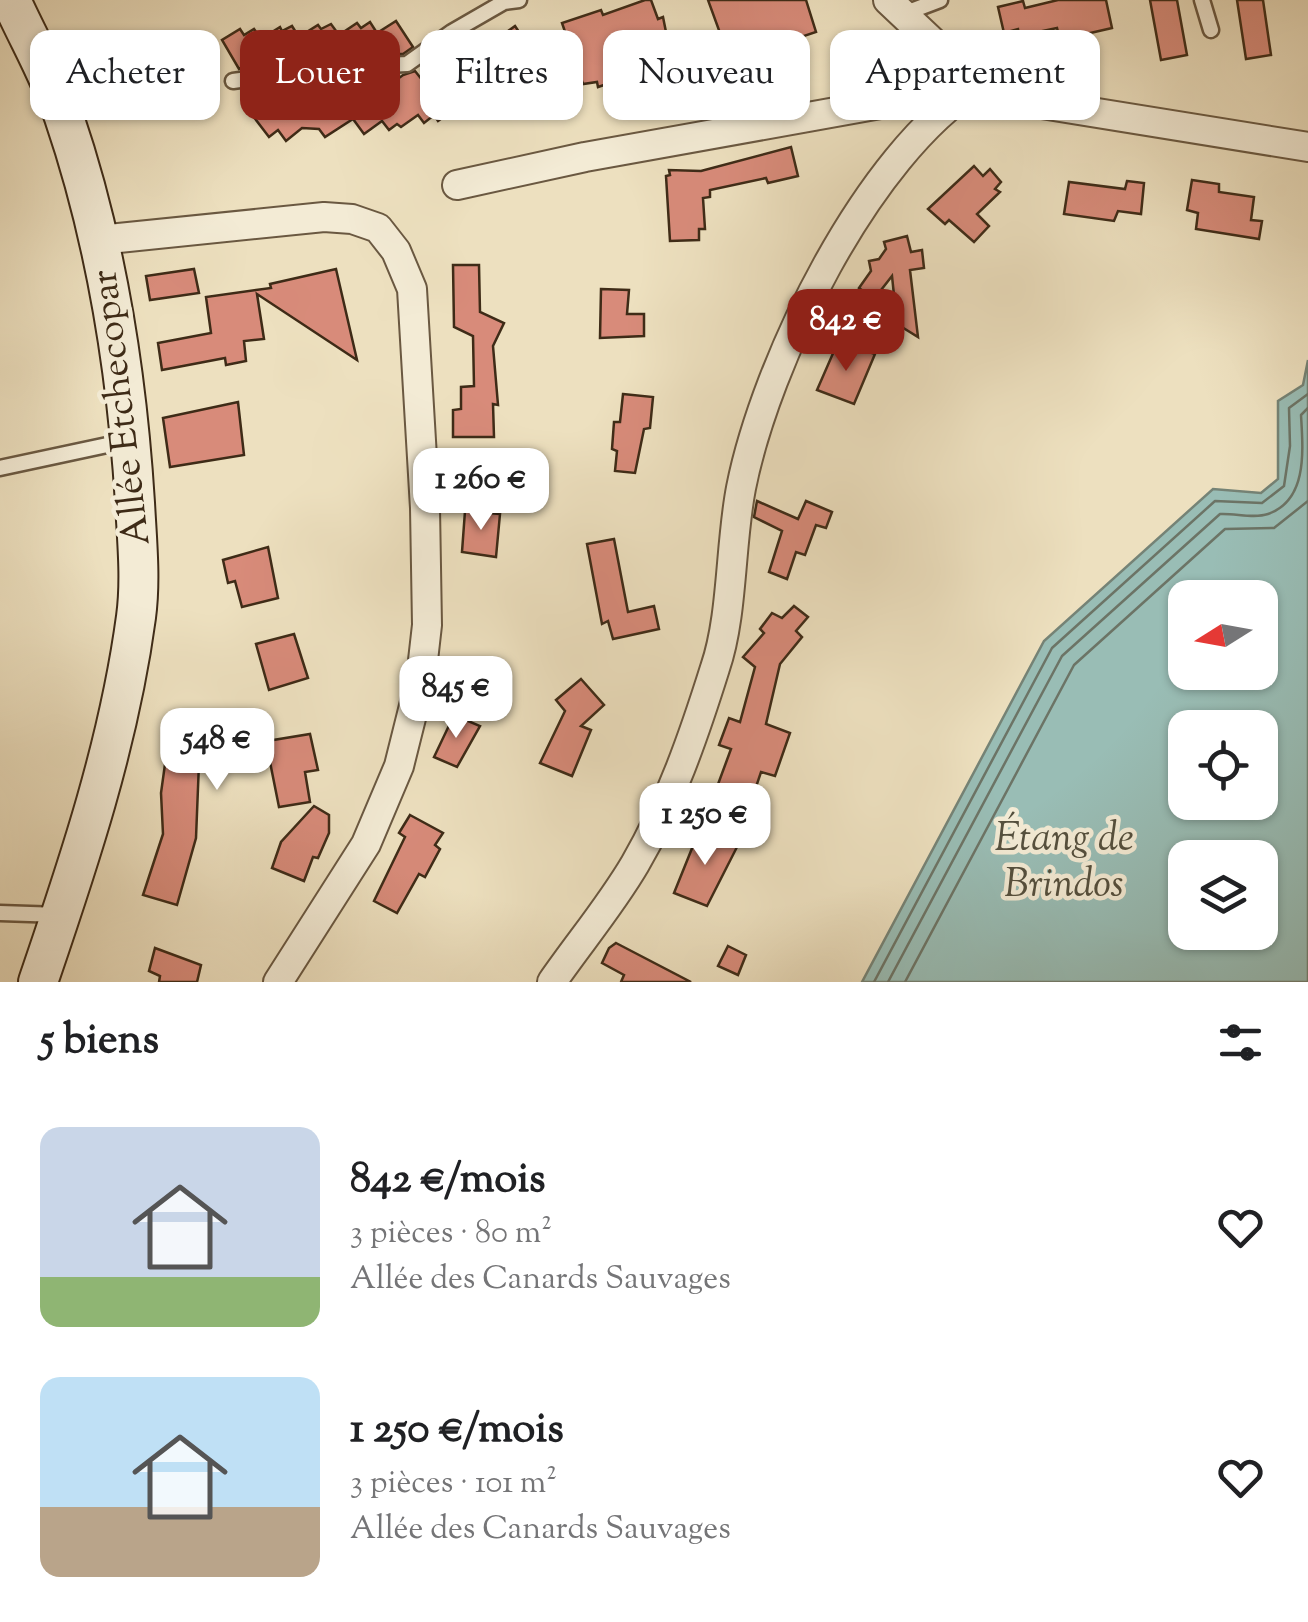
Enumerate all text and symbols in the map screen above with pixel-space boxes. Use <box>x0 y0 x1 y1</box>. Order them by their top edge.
chip: Acheter <box>30 30 220 120</box>
chip: Louer <box>240 30 400 120</box>
chip: Filtres <box>420 30 583 120</box>
chip: Nouveau <box>603 30 810 120</box>
chip: Appartement <box>830 30 1100 120</box>
street label: Allée Etchecopar <box>79 266 167 549</box>
pin: 842 € <box>776 289 916 374</box>
text: 842 € <box>809 298 883 344</box>
pin: 1 260 € <box>389 448 573 533</box>
text: 1 260 € <box>435 457 527 503</box>
north arrow <box>1168 580 1278 690</box>
map controls <box>1168 580 1278 950</box>
pin: 845 € <box>386 656 526 741</box>
text: 845 € <box>421 665 491 711</box>
pin: 548 € <box>147 708 287 793</box>
button: locate <box>1168 710 1278 820</box>
text: 548 € <box>182 717 252 763</box>
pin: 1 250 € <box>613 783 797 868</box>
text: 1 250 € <box>661 792 749 838</box>
water label: Étang de Brindos <box>994 811 1134 915</box>
button: layers <box>1168 840 1278 950</box>
text: 5 biens <box>40 1012 159 1072</box>
icon: filters <box>1213 1015 1268 1070</box>
text: 842 €/mois <box>350 1151 546 1211</box>
icon: home <box>120 1167 240 1287</box>
icon: heart <box>1213 1200 1268 1255</box>
text: 3 pièces · 80 m² <box>350 1211 552 1257</box>
text: Allée des Canards Sauvages <box>350 1257 731 1303</box>
text: 1 250 €/mois <box>350 1401 564 1461</box>
icon: home <box>120 1417 240 1537</box>
icon: heart <box>1213 1450 1268 1505</box>
text: 3 pièces · 101 m² <box>350 1461 557 1507</box>
text: Allée des Canards Sauvages <box>350 1507 731 1553</box>

